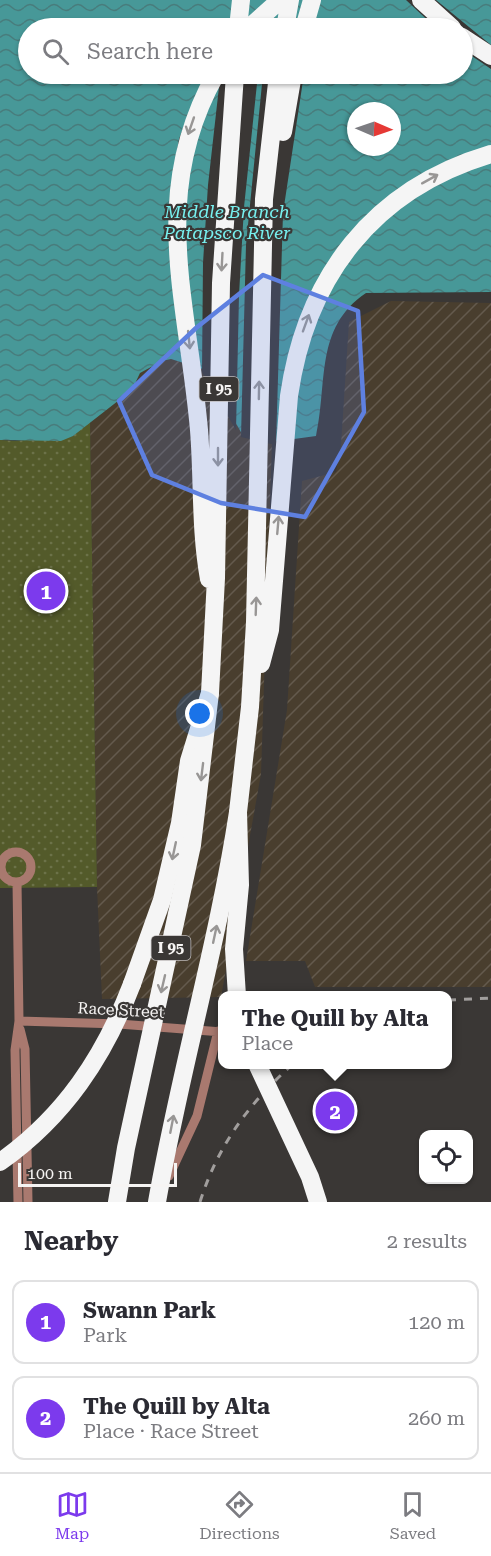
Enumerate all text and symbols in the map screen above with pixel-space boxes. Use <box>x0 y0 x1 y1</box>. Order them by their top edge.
search box <box>18 18 473 84</box>
icon: search <box>39 35 72 68</box>
text: Search here <box>87 39 213 64</box>
north arrow <box>347 102 401 156</box>
one-way arrow <box>185 117 196 135</box>
one-way arrow <box>421 173 438 185</box>
water label: Middle Branch Patapsco River <box>162 201 291 243</box>
one-way arrow <box>217 251 228 271</box>
one-way arrow <box>301 314 312 333</box>
one-way arrow <box>183 330 194 349</box>
road number: I 95 <box>200 377 238 401</box>
one-way arrow <box>253 381 265 401</box>
one-way arrow <box>212 446 224 466</box>
one-way arrow <box>273 516 284 535</box>
pin: 1 <box>26 568 66 614</box>
one-way arrow <box>250 597 261 617</box>
your location <box>185 699 214 728</box>
one-way arrow <box>197 761 208 781</box>
one-way arrow <box>167 842 179 861</box>
one-way arrow <box>210 924 221 944</box>
road number: I 95 <box>152 936 190 960</box>
one-way arrow <box>157 974 168 993</box>
popup <box>218 991 452 1069</box>
street label: Race Street <box>77 998 165 1022</box>
text: The Quill by Alta <box>241 1006 429 1031</box>
text: Place <box>241 1031 293 1055</box>
pin: 2 <box>316 1088 354 1134</box>
one-way arrow <box>167 1115 178 1134</box>
map controls <box>419 1130 473 1184</box>
button: locate <box>419 1130 473 1184</box>
scale bar <box>18 1160 177 1188</box>
text: 100 m <box>27 1164 73 1183</box>
text: Nearby <box>24 1226 118 1256</box>
text: 2 results <box>387 1229 467 1253</box>
text: Swann Park <box>83 1298 216 1323</box>
text: 1 <box>40 1310 51 1334</box>
text: 120 m <box>408 1310 465 1334</box>
text: Park <box>83 1323 127 1347</box>
text: The Quill by Alta <box>83 1394 270 1419</box>
text: 2 <box>40 1406 51 1430</box>
text: 260 m <box>408 1406 465 1430</box>
text: Place · Race Street <box>83 1419 259 1443</box>
tab: Map <box>55 1488 89 1543</box>
tab: Directions <box>199 1488 280 1543</box>
tab: Saved <box>390 1488 436 1543</box>

